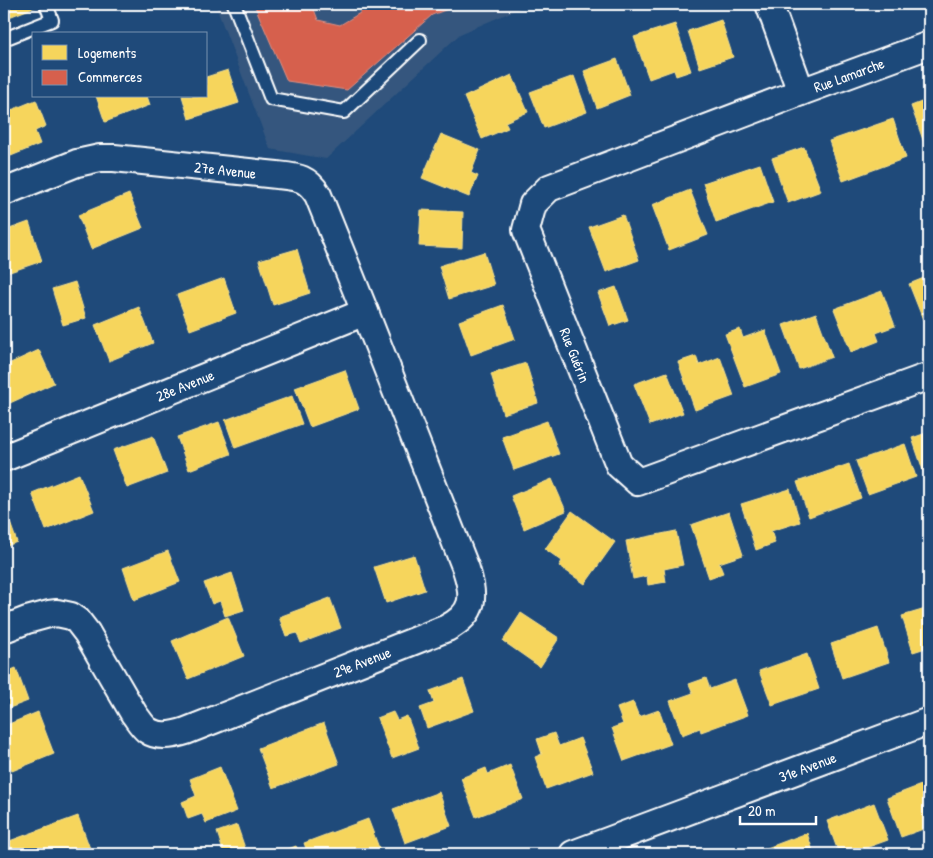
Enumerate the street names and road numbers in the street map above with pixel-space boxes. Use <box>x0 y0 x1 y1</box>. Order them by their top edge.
street label: Rue Lamarche <box>811 53 887 97</box>
street label: 27e Avenue <box>193 156 257 183</box>
street label: Rue Guérin <box>555 324 596 386</box>
street label: 28e Avenue <box>153 364 217 406</box>
street label: 29e Avenue <box>330 641 394 683</box>
street label: 31e Avenue <box>776 746 839 787</box>

